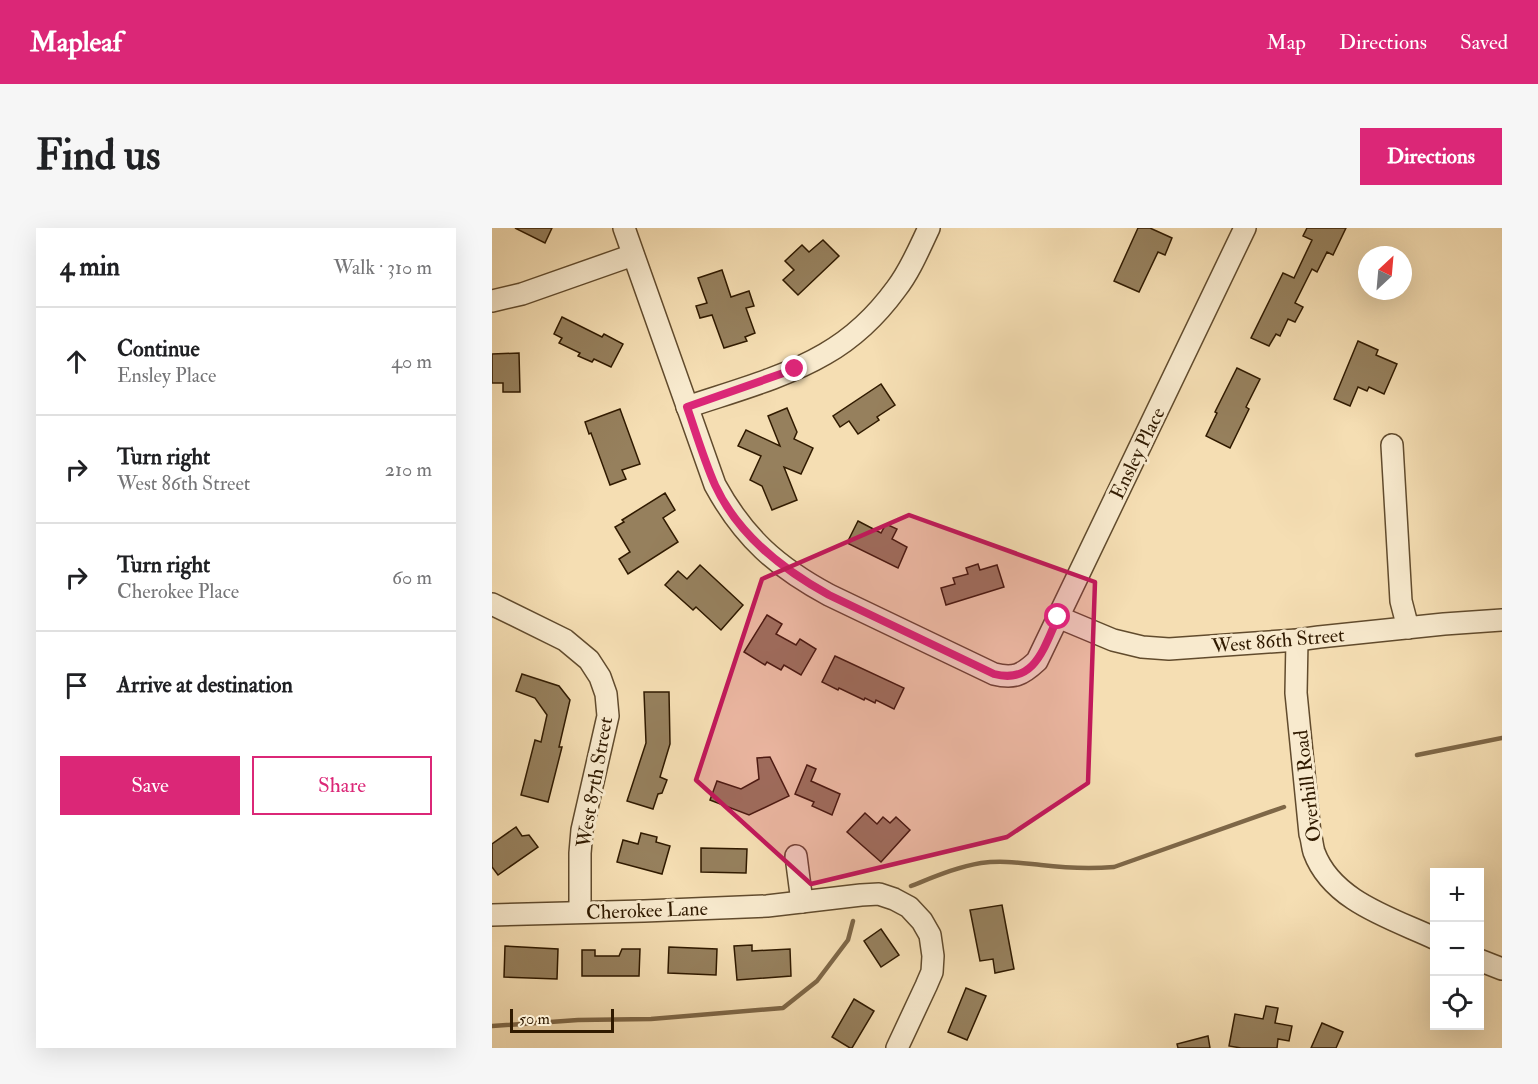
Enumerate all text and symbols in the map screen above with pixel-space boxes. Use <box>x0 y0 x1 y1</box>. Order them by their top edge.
text: Mapleaf <box>30 25 122 60</box>
text: Map <box>1266 29 1306 56</box>
text: Directions <box>1339 29 1427 56</box>
text: Saved <box>1460 29 1508 56</box>
button: Directions <box>1360 128 1502 185</box>
text: Find us <box>36 130 160 182</box>
north arrow <box>1358 246 1412 300</box>
text: 4 min <box>60 251 120 283</box>
text: Walk · 310 m <box>333 255 432 280</box>
text: Continue <box>117 335 200 363</box>
icon: ahead <box>60 345 93 378</box>
text: 40 m <box>391 349 432 374</box>
route end <box>781 355 807 381</box>
text: Ensley Place <box>117 363 216 388</box>
street label: Ensley Place <box>1104 403 1170 503</box>
text: Turn right <box>117 443 210 471</box>
icon: right <box>60 453 93 486</box>
text: 210 m <box>385 457 432 482</box>
text: West 86th Street <box>117 471 250 496</box>
text: Turn right <box>117 551 210 579</box>
icon: right <box>60 561 93 594</box>
text: 60 m <box>392 565 432 590</box>
text: Cherokee Place <box>117 579 239 604</box>
route start <box>1044 603 1070 629</box>
street label: West 86th Street <box>1210 622 1346 659</box>
icon: arrive <box>60 669 93 702</box>
text: Arrive at destination <box>117 671 293 699</box>
street label: West 87th Street <box>571 714 618 850</box>
street label: Overhill Road <box>1288 728 1327 843</box>
button: Save <box>60 756 240 815</box>
button: Share <box>252 756 432 815</box>
map controls <box>1430 868 1484 1030</box>
button: + <box>1430 868 1484 922</box>
street label: Cherokee Lane <box>586 896 708 925</box>
button: − <box>1430 922 1484 976</box>
button: locate <box>1430 976 1484 1030</box>
scale bar <box>510 1006 614 1034</box>
text: 50 m <box>519 1009 550 1029</box>

